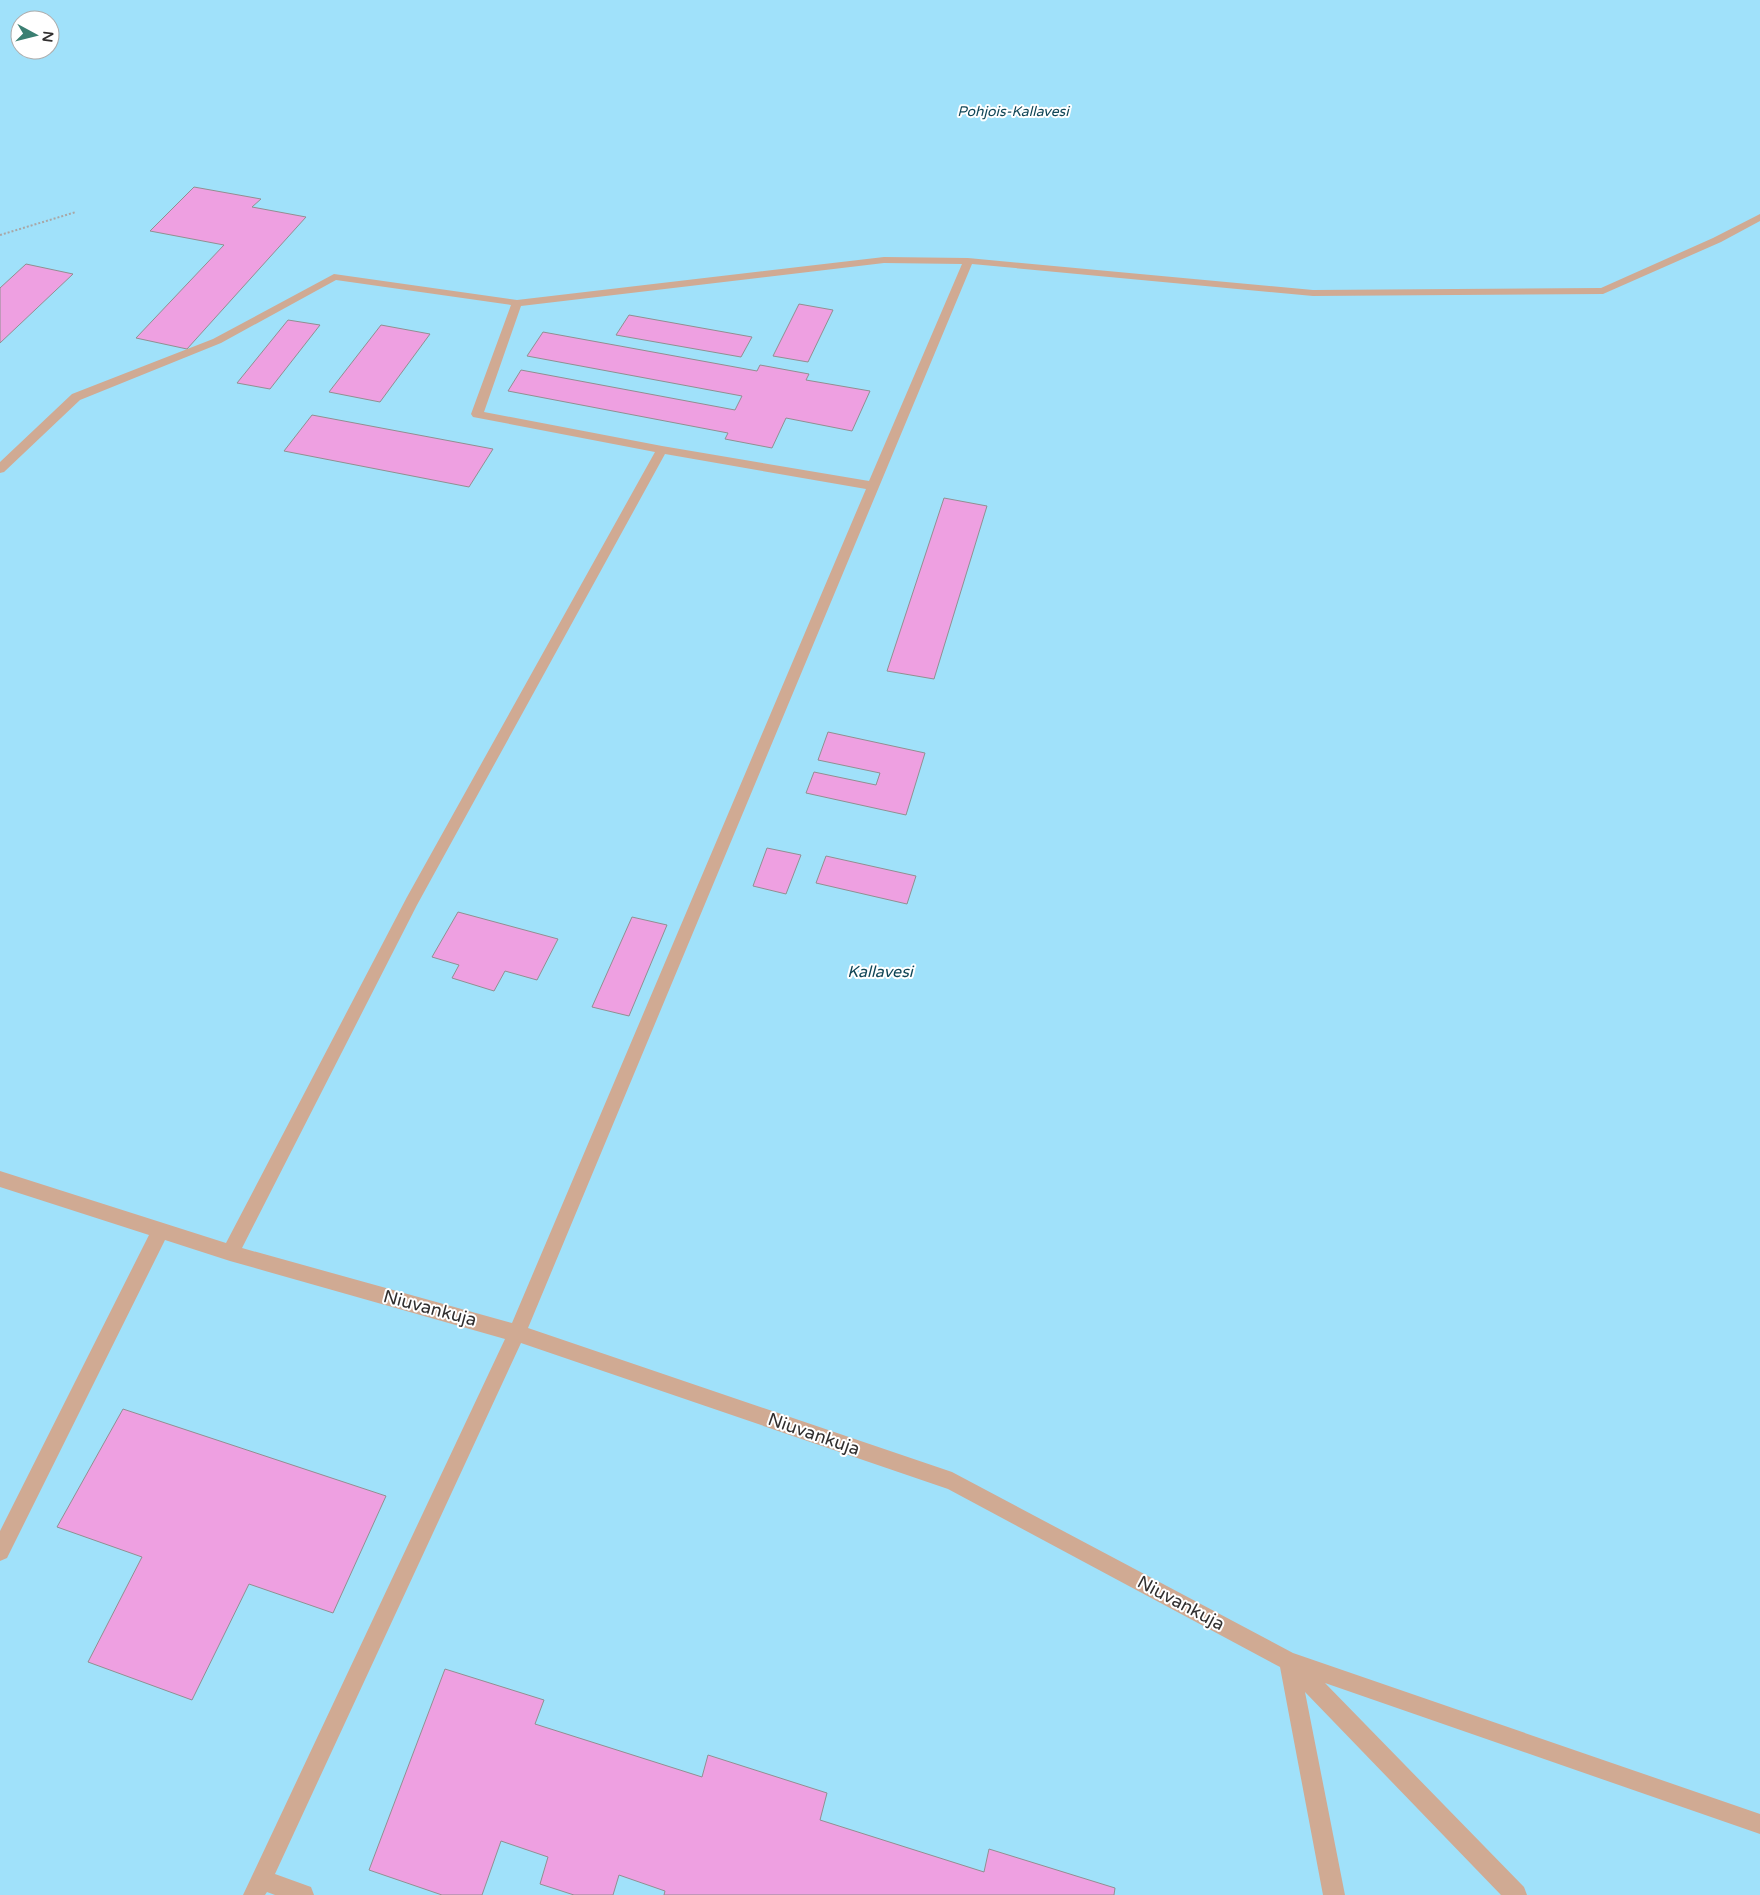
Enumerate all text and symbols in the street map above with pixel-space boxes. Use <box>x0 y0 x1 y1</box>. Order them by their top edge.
north arrow <box>10 10 60 60</box>
text: N <box>38 30 57 43</box>
water label: Pohjois-Kallavesi <box>957 103 1070 120</box>
water label: Kallavesi <box>847 962 915 982</box>
street label: Niuvankuja <box>381 1285 479 1331</box>
street label: Niuvankuja <box>765 1408 863 1460</box>
street label: Niuvankuja <box>1134 1571 1228 1635</box>

